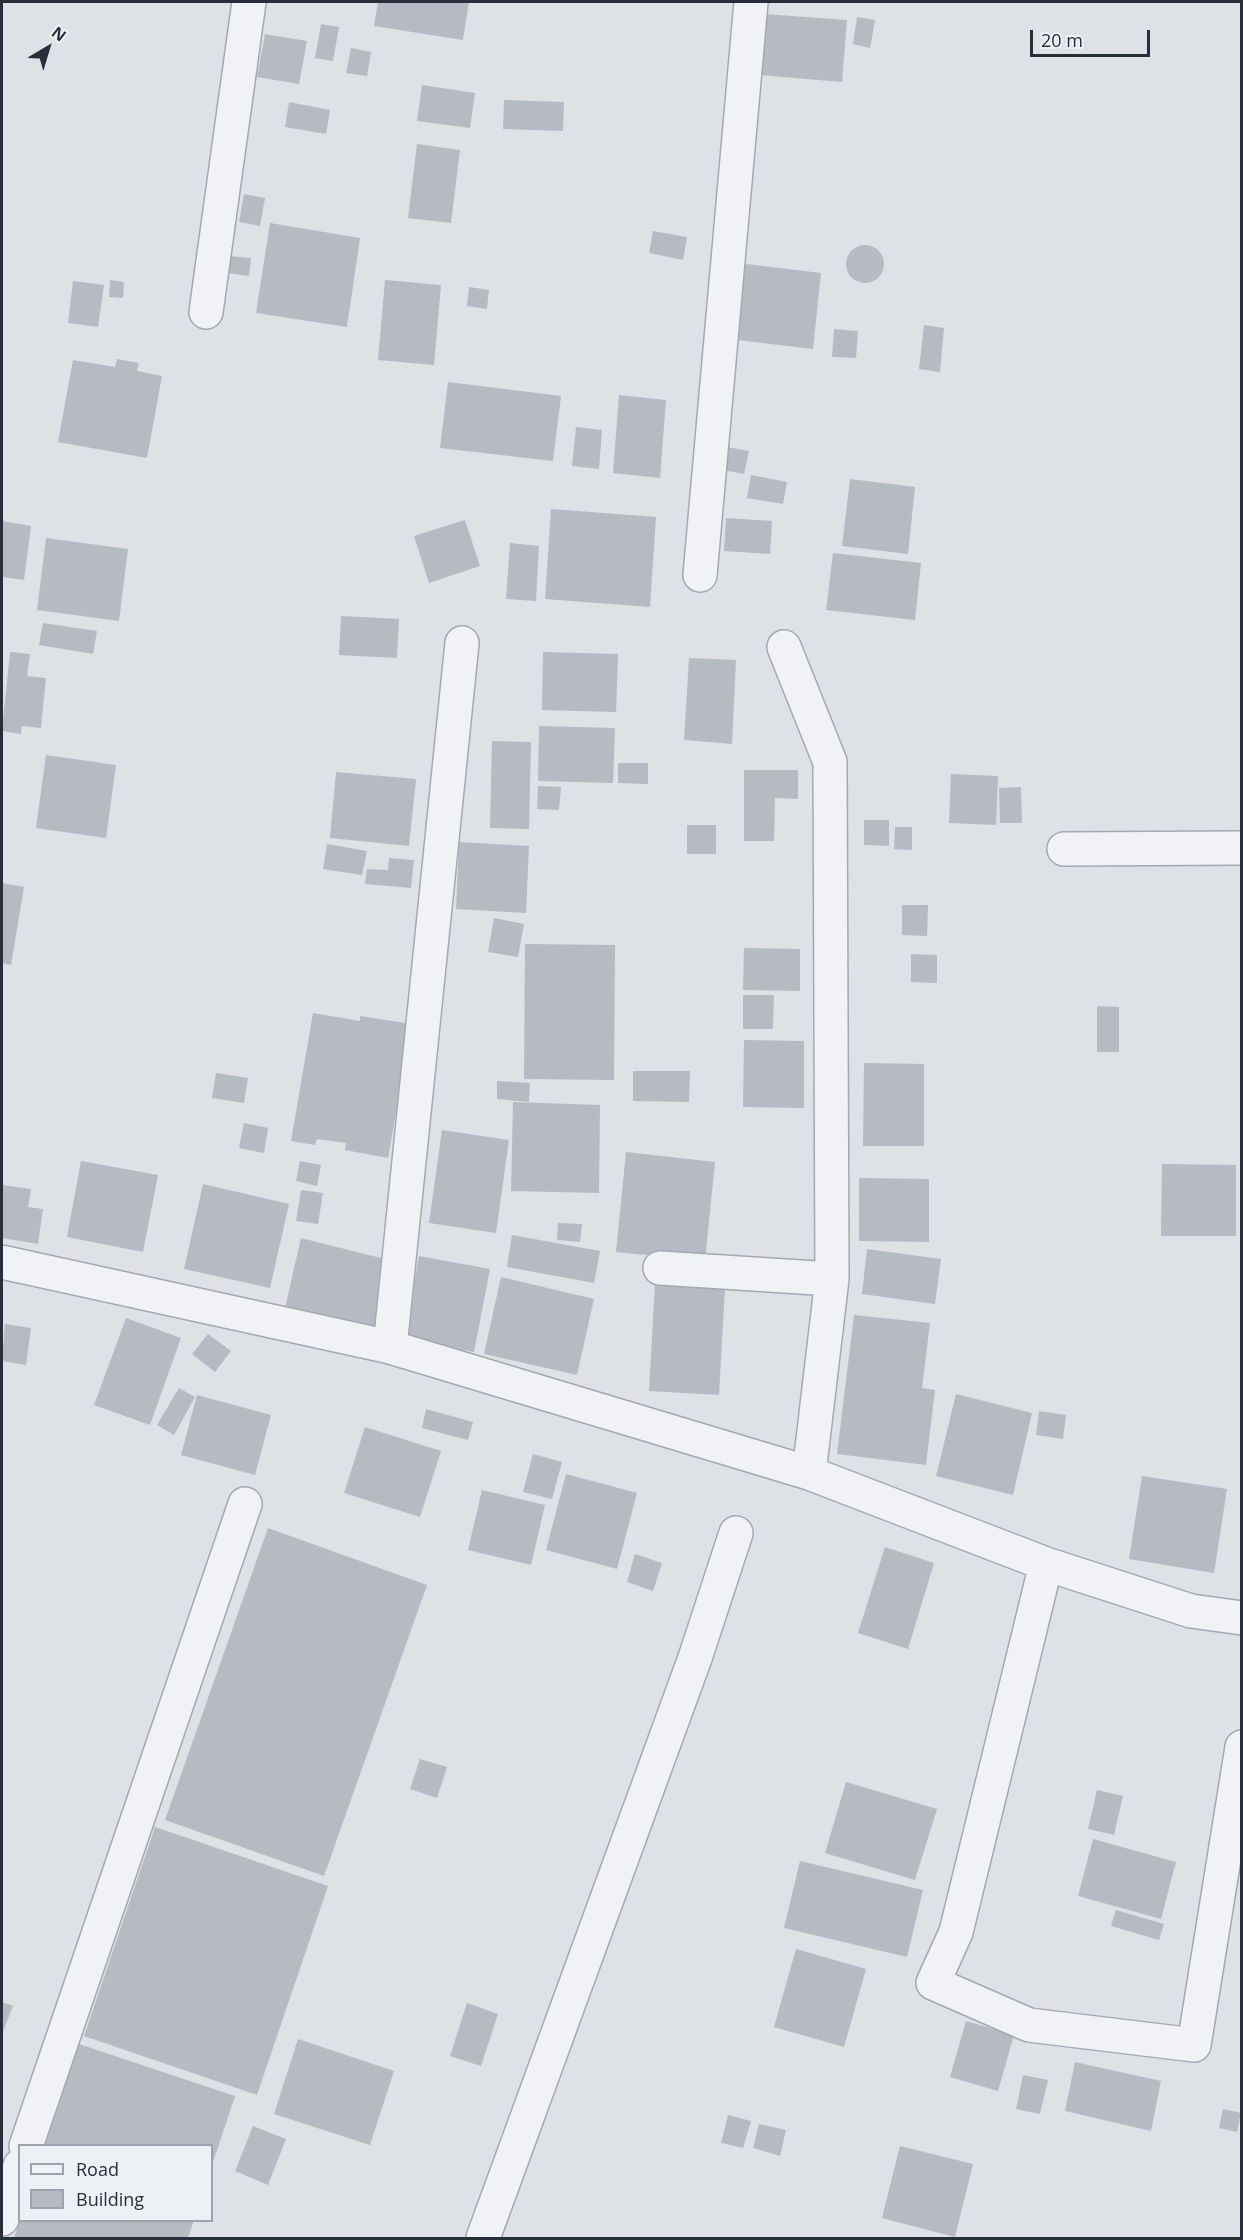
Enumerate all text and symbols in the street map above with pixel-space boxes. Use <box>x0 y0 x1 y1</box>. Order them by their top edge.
north arrow <box>18 18 78 78</box>
scale bar <box>1033 18 1153 56</box>
text: N <box>47 21 71 46</box>
text: 20 m <box>1041 28 1083 52</box>
legend <box>18 2144 213 2222</box>
text: Road <box>76 2157 119 2181</box>
text: Building <box>76 2187 144 2211</box>

